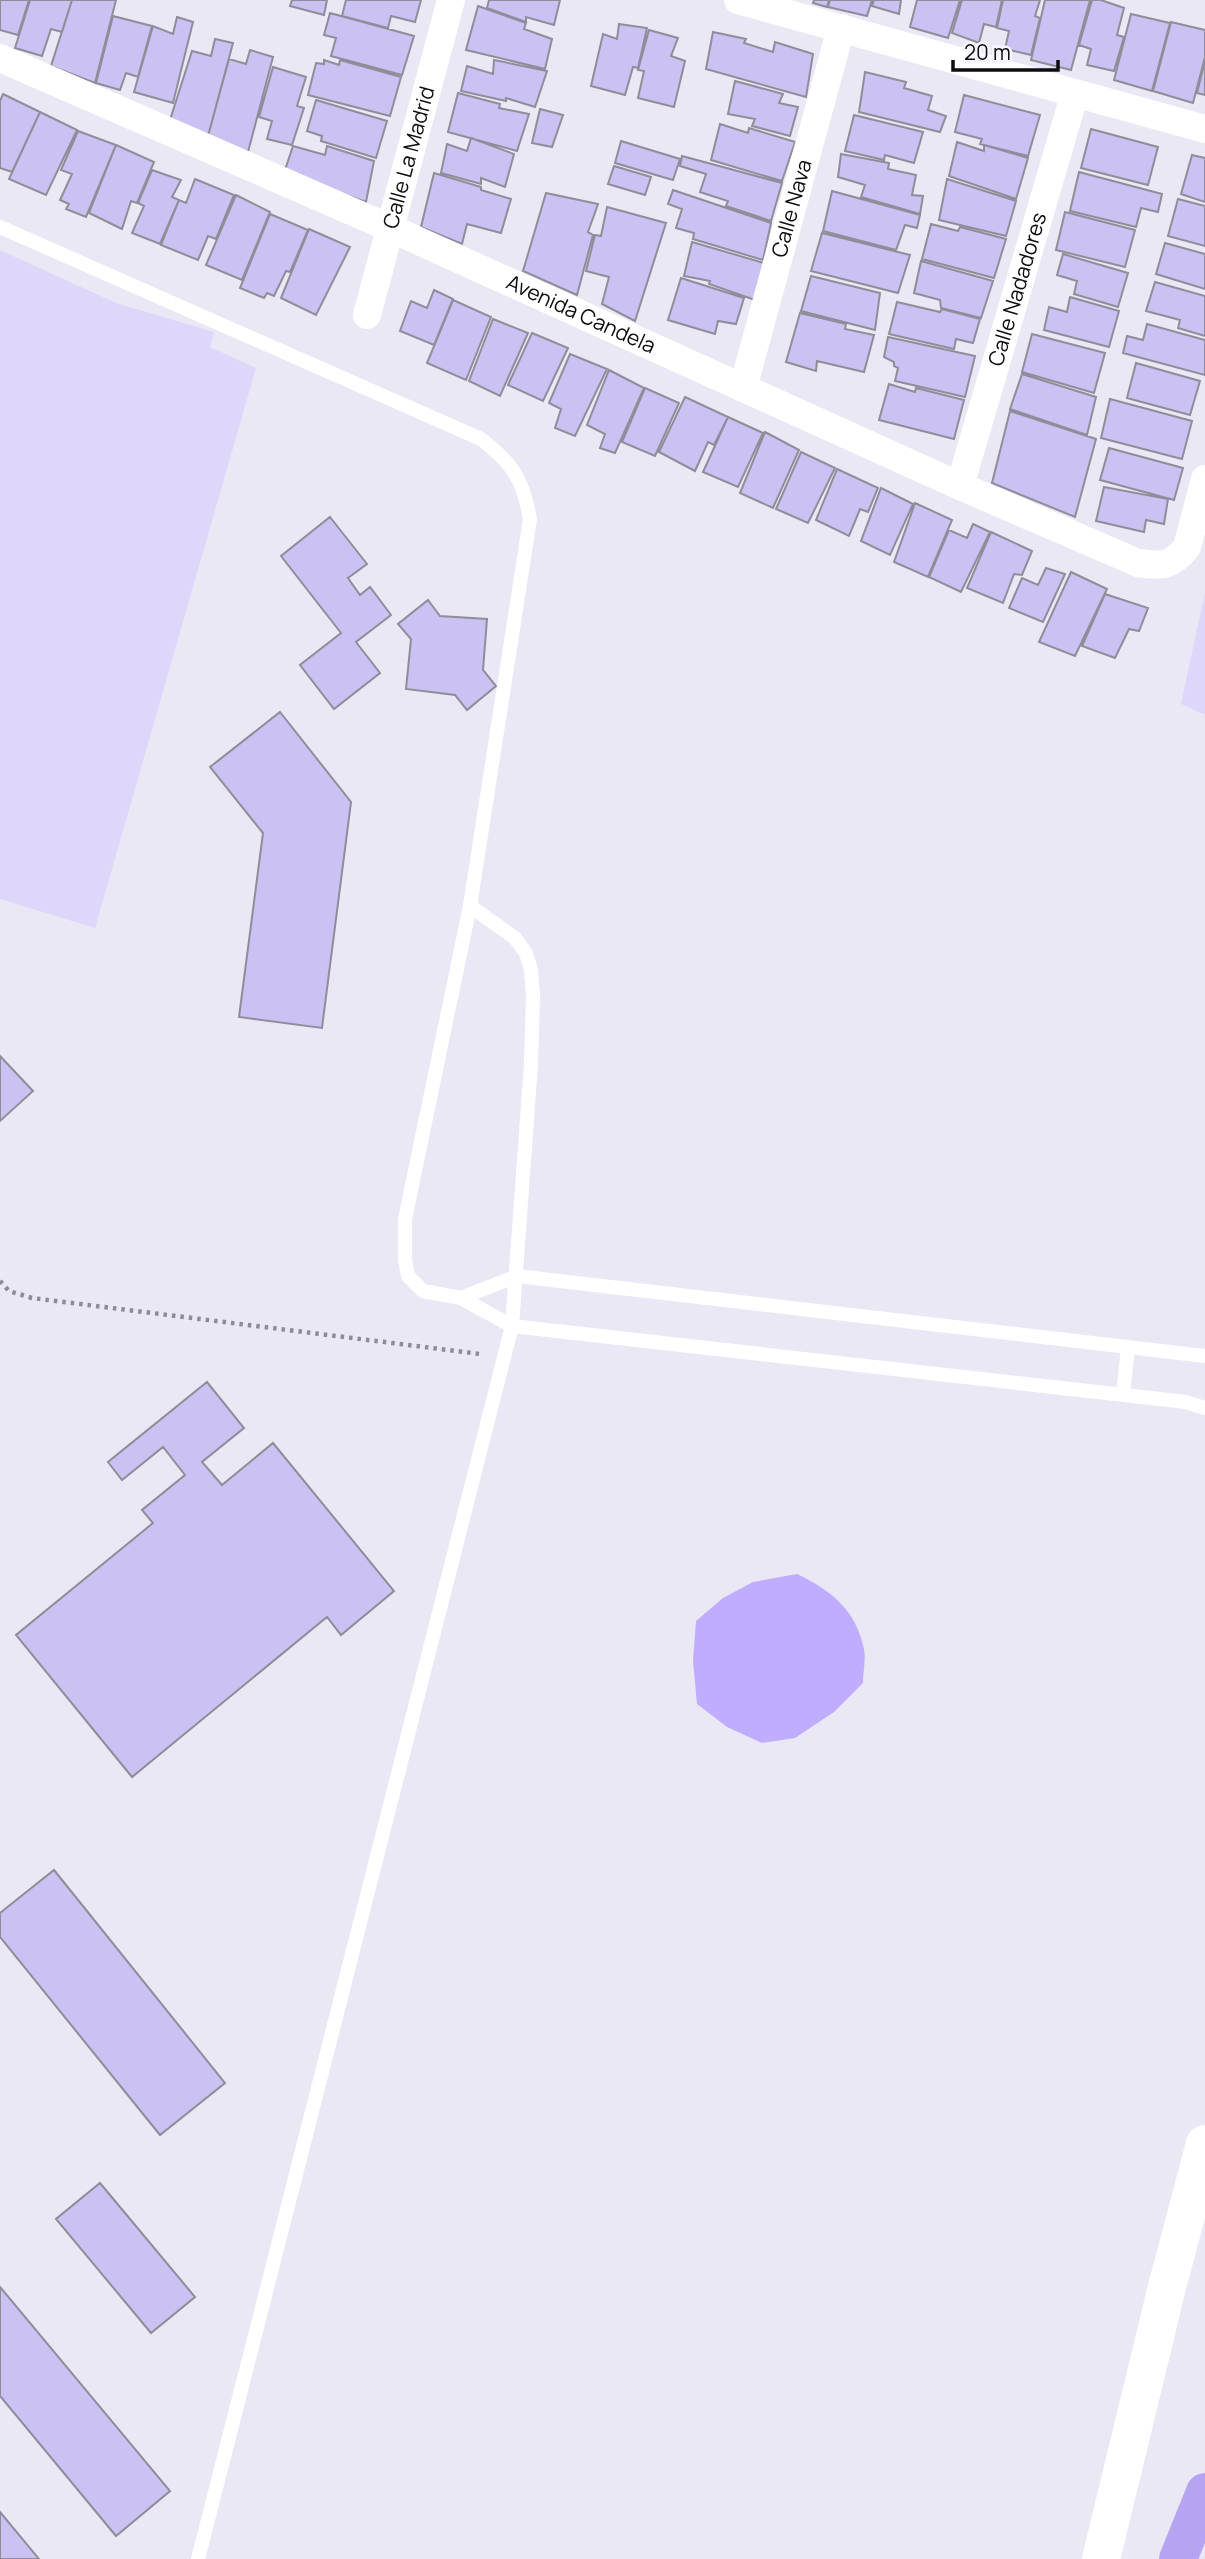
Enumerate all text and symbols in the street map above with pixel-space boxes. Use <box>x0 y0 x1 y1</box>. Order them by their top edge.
scale bar <box>953 28 1058 72</box>
text: 20 m <box>964 38 1011 66</box>
street label: Calle La Madrid <box>376 83 440 232</box>
street label: Calle Nava <box>764 156 818 260</box>
street label: Calle Nadadores <box>981 209 1052 369</box>
street label: Avenida Candela <box>502 268 660 359</box>

